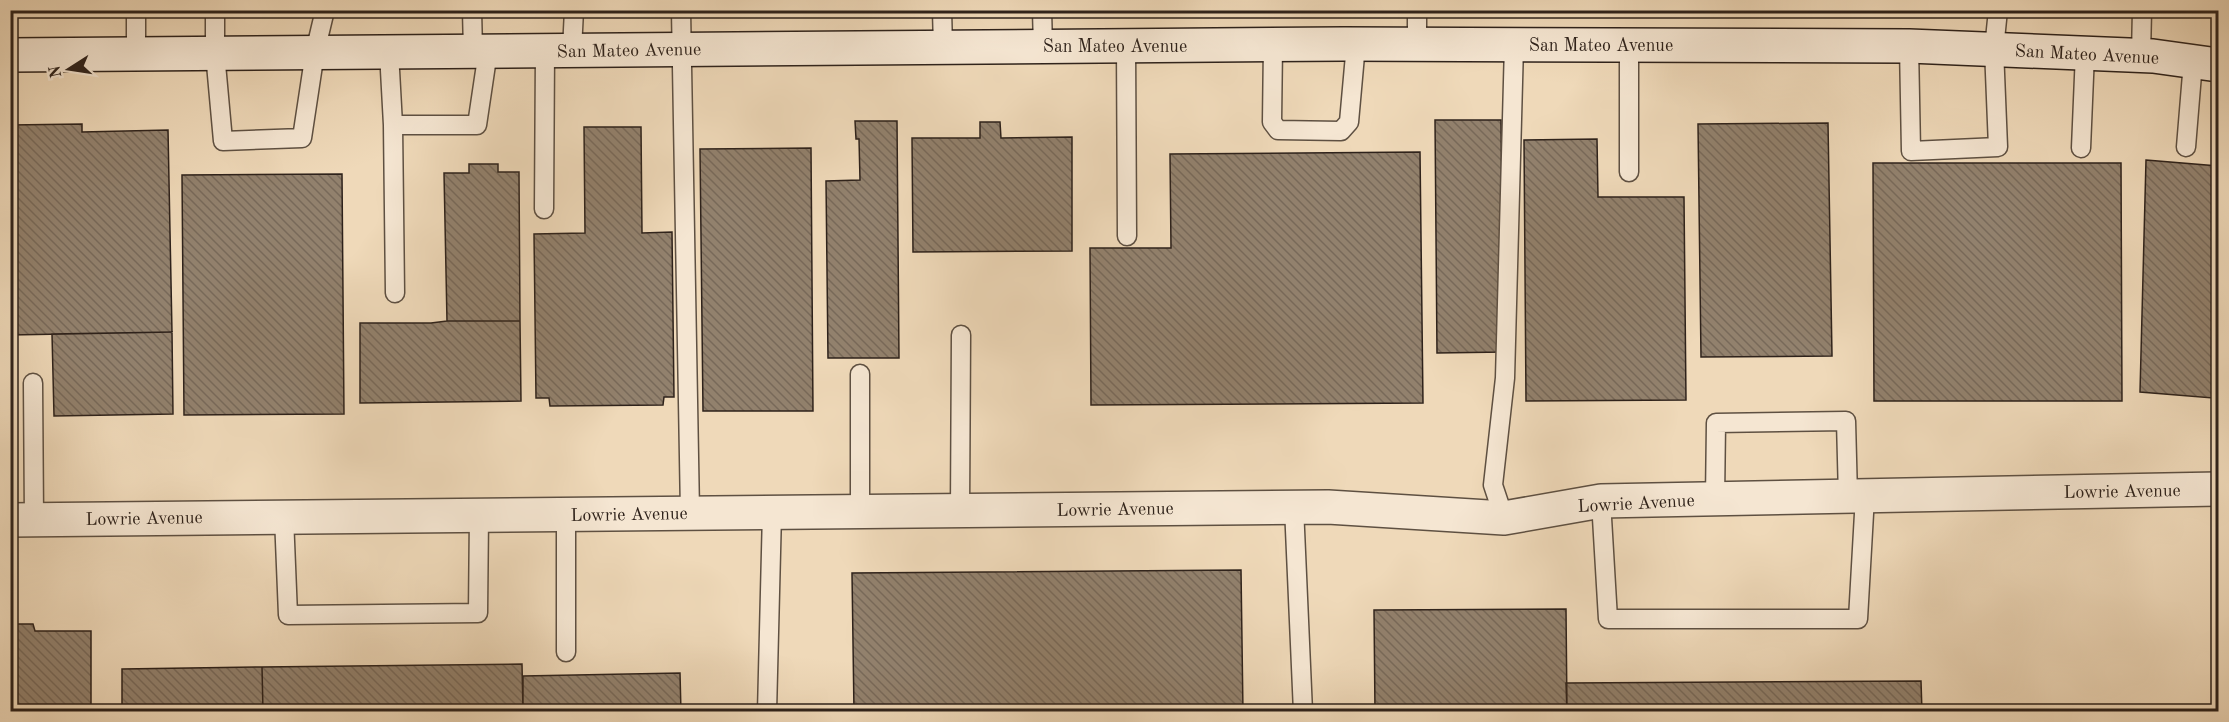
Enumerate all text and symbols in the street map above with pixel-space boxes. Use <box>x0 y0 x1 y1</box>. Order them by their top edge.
street label: San Mateo Avenue <box>1529 37 1673 55</box>
street label: San Mateo Avenue <box>1043 38 1187 56</box>
north arrow <box>39 39 99 99</box>
street label: San Mateo Avenue <box>557 41 701 61</box>
street label: San Mateo Avenue <box>2014 42 2160 68</box>
text: N <box>47 63 65 79</box>
street label: Lowrie Avenue <box>2063 482 2181 502</box>
street label: Lowrie Avenue <box>1577 492 1695 516</box>
street label: Lowrie Avenue <box>1056 500 1174 520</box>
street label: Lowrie Avenue <box>570 505 688 525</box>
street label: Lowrie Avenue <box>85 509 203 529</box>

